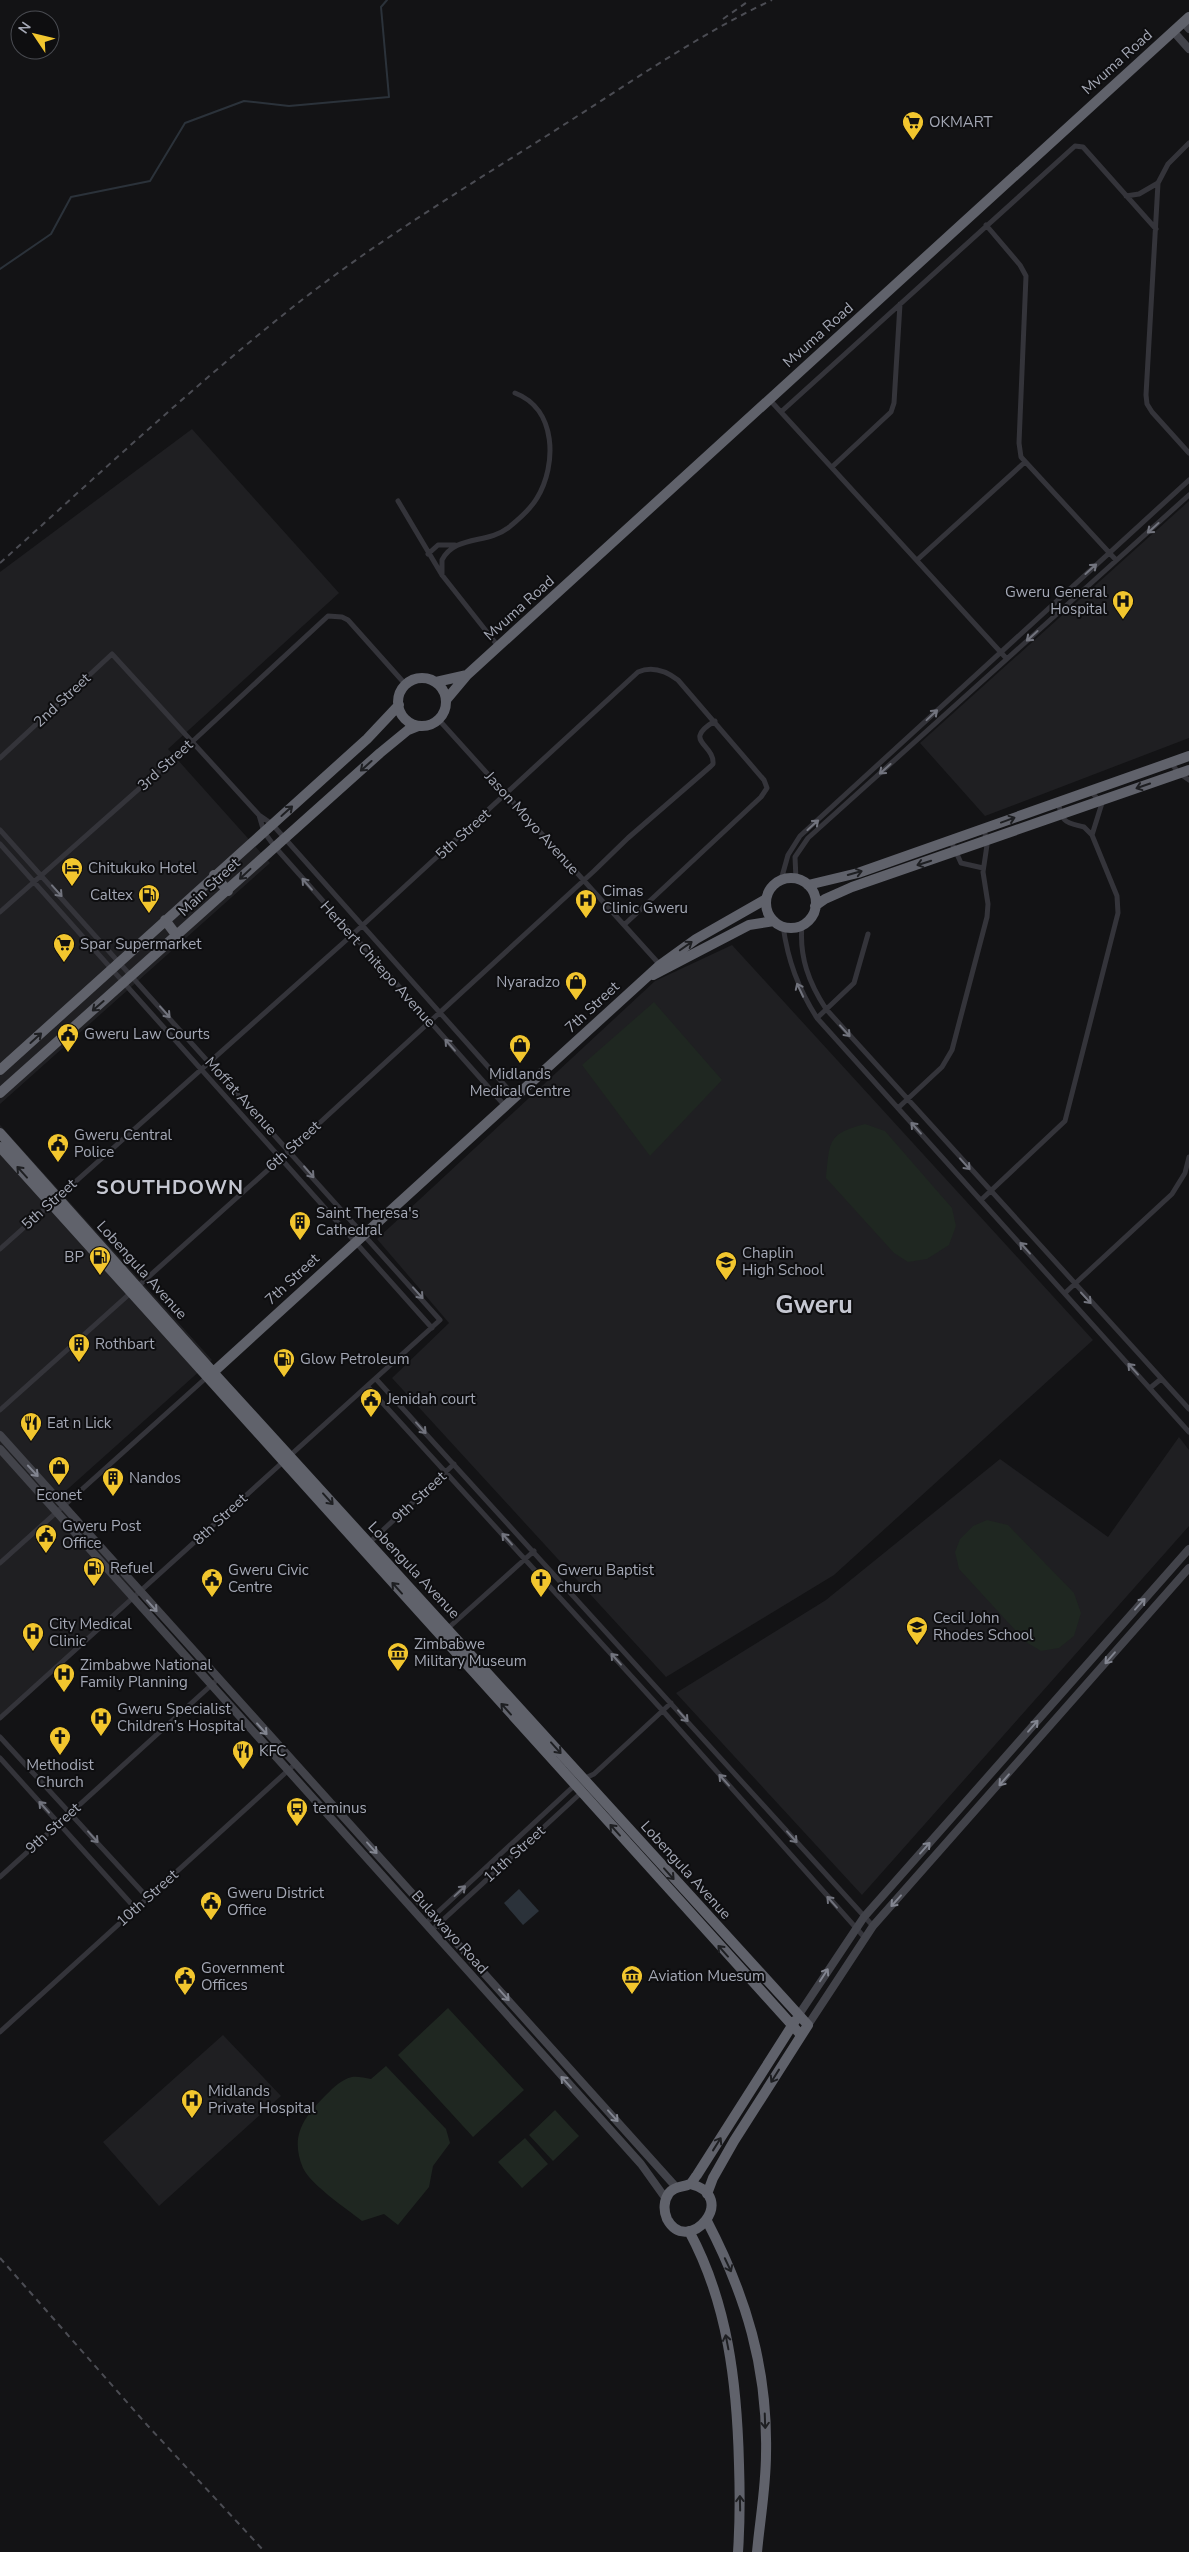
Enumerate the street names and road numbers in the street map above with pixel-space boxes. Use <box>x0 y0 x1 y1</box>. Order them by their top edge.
street label: Mvuma Road <box>1077 25 1157 99</box>
street label: Mvuma Road <box>778 298 858 372</box>
street label: Mvuma Road <box>479 571 559 645</box>
street label: 2nd Street <box>29 668 95 732</box>
street label: 3rd Street <box>133 734 197 795</box>
street label: Jason Moyo Avenue <box>480 766 584 879</box>
street label: 5th Street <box>431 803 495 864</box>
street label: Main Street <box>174 853 245 921</box>
street label: Herbert Chitepo Avenue <box>316 897 440 1031</box>
street label: 7th Street <box>560 976 624 1037</box>
street label: Moffat Avenue <box>200 1053 282 1139</box>
street label: 6th Street <box>261 1115 325 1176</box>
street label: 5th Street <box>17 1173 81 1234</box>
street label: Lobengula Avenue <box>92 1216 192 1324</box>
street label: 7th Street <box>260 1248 324 1309</box>
street label: 9th Street <box>387 1466 451 1527</box>
street label: 8th Street <box>188 1488 252 1549</box>
street label: Lobengula Avenue <box>364 1517 464 1623</box>
street label: 9th Street <box>21 1797 85 1858</box>
street label: Lobengula Avenue <box>636 1816 736 1924</box>
street label: 11th Street <box>479 1820 550 1887</box>
street label: 10th Street <box>112 1864 183 1931</box>
street label: Bulawayo Road <box>407 1886 493 1978</box>

